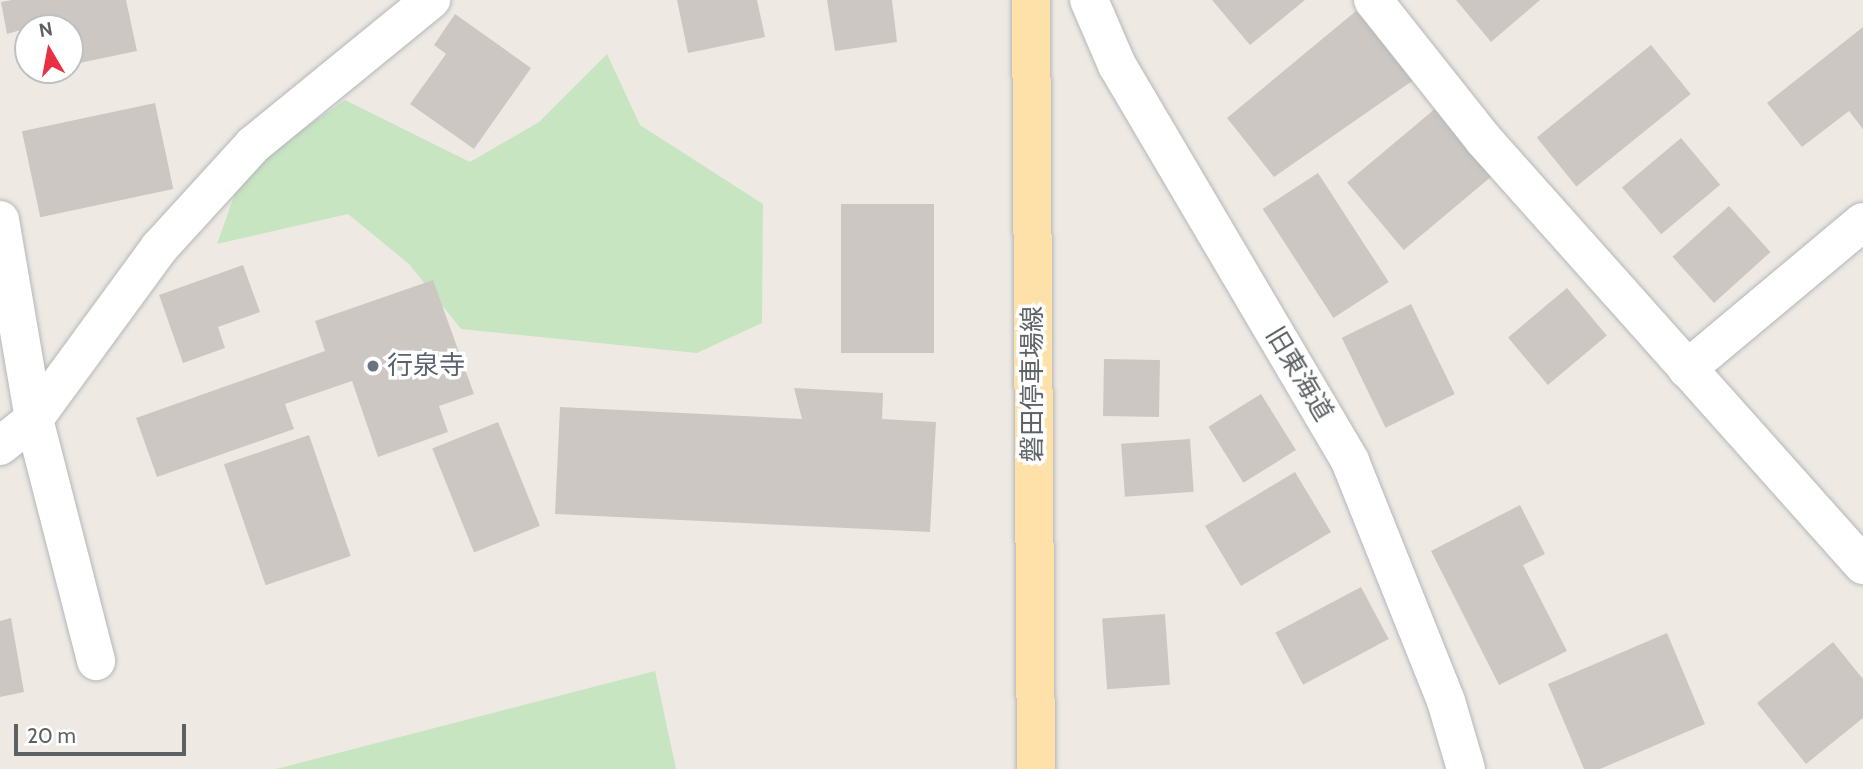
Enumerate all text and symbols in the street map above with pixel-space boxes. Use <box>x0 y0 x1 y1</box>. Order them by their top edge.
north arrow <box>14 14 84 84</box>
text: N <box>37 17 54 42</box>
street label: 磐田停車場線 <box>1017 306 1049 462</box>
street label: 旧東海道 <box>1259 321 1339 427</box>
place label: 行泉寺 <box>387 350 465 382</box>
marker: 行泉寺 <box>365 358 381 374</box>
scale bar <box>18 710 189 754</box>
text: 20 m <box>27 723 76 748</box>

